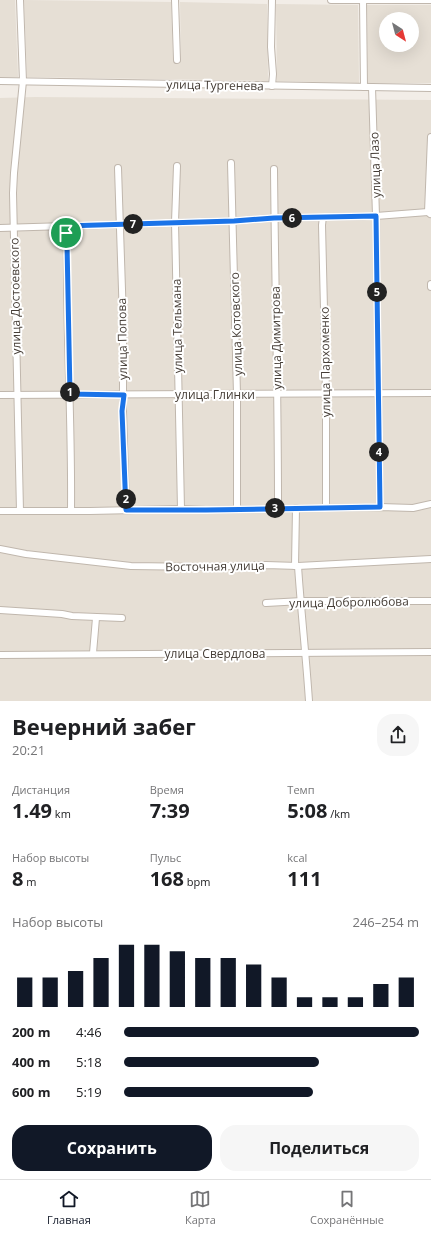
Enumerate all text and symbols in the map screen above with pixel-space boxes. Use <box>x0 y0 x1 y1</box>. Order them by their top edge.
north arrow <box>379 12 419 52</box>
map controls <box>379 12 419 52</box>
street label: улица Тургенева <box>166 76 264 94</box>
street label: улица Лазо <box>365 132 385 198</box>
pin: 6 <box>282 208 302 228</box>
text: 6 <box>289 210 295 225</box>
pin: 7 <box>123 214 143 234</box>
pin <box>49 216 83 250</box>
text: 7 <box>130 216 136 231</box>
icon: arrive <box>55 222 77 244</box>
street label: улица Достоевского <box>5 237 25 355</box>
street label: улица Котовского <box>226 272 246 376</box>
street label: улица Тельмана <box>168 278 186 374</box>
pin: 5 <box>367 282 387 302</box>
text: 5 <box>374 284 380 299</box>
street label: улица Димитрова <box>267 286 285 390</box>
street label: улица Попова <box>113 298 131 380</box>
street label: улица Пархоменко <box>316 307 334 417</box>
pin: 1 <box>60 382 80 402</box>
text: 1 <box>67 384 73 399</box>
street label: улица Глинки <box>175 386 255 403</box>
pin: 4 <box>369 442 389 462</box>
text: 4 <box>376 444 382 459</box>
pin: 2 <box>116 489 136 509</box>
text: 2 <box>123 491 129 506</box>
pin: 3 <box>265 498 285 518</box>
text: 3 <box>272 500 278 515</box>
street label: Восточная улица <box>165 557 265 575</box>
street label: улица Добролюбова <box>289 592 409 612</box>
street label: улица Свердлова <box>165 645 265 662</box>
text: Вечерний забег <box>12 711 196 741</box>
button: share <box>377 714 419 756</box>
text: 20:21 <box>12 741 45 759</box>
text: Дистанция <box>12 782 70 797</box>
text: Время <box>150 782 184 797</box>
text: Темп <box>287 782 314 797</box>
text: 1.49 <box>12 797 52 824</box>
text: 7:39 <box>150 797 190 824</box>
text: 5:08 <box>287 797 327 824</box>
text: km <box>52 806 71 821</box>
text: /km <box>327 806 350 821</box>
text: Набор высоты <box>12 850 89 865</box>
text: Пульс <box>150 850 181 865</box>
text: kcal <box>287 850 307 865</box>
text: 8 <box>12 865 23 892</box>
text: 168 <box>150 865 184 892</box>
text: 111 <box>287 865 322 892</box>
text: m <box>23 874 36 889</box>
text: bpm <box>184 874 210 889</box>
text: Набор высоты <box>12 913 103 931</box>
text: 246–254 m <box>352 913 419 931</box>
text: 200 m <box>12 1023 50 1041</box>
text: 4:46 <box>76 1023 102 1041</box>
text: 400 m <box>12 1053 50 1071</box>
text: 5:18 <box>76 1053 102 1071</box>
text: 600 m <box>12 1083 50 1101</box>
text: 5:19 <box>76 1083 102 1101</box>
button: Сохранить <box>12 1125 212 1171</box>
button: Поделиться <box>220 1125 419 1171</box>
tab: Главная <box>47 1188 91 1227</box>
tab: Карта <box>185 1188 216 1227</box>
tab: Сохранённые <box>310 1188 384 1227</box>

